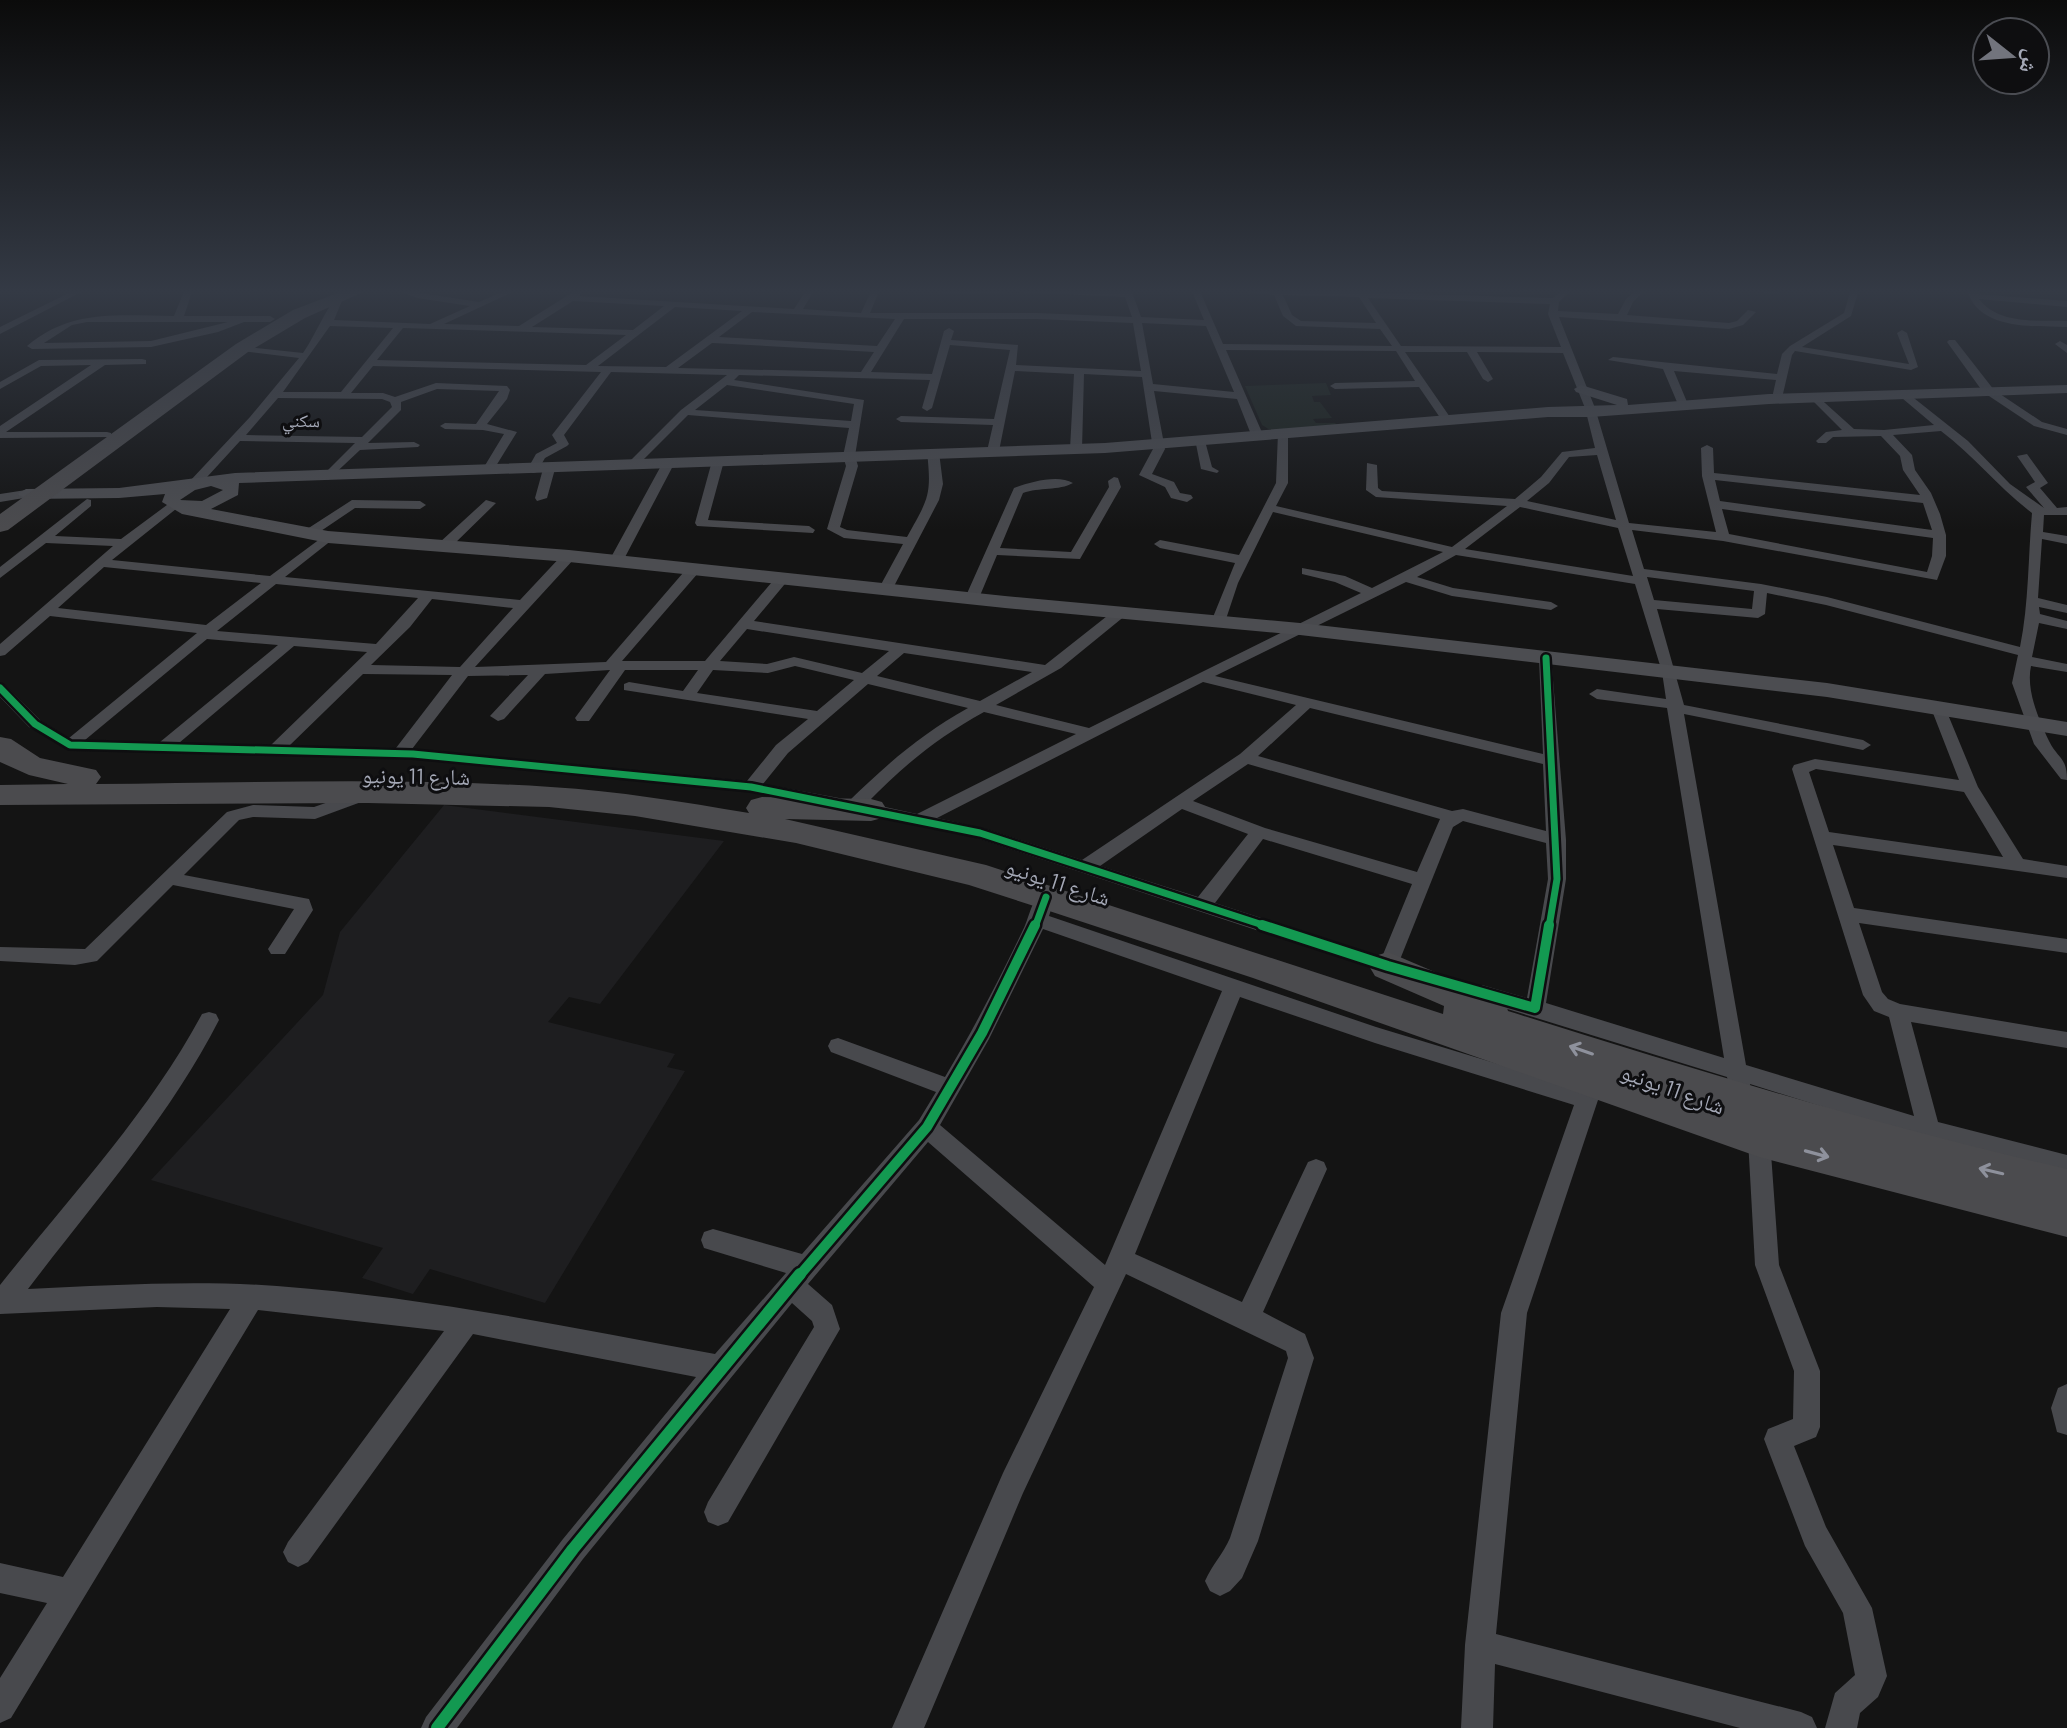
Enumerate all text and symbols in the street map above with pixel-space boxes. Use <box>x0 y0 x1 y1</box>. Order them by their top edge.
north arrow <box>1971 16 2051 96</box>
text: ش <box>2013 47 2047 77</box>
street label: سكني <box>282 409 320 436</box>
street label: شارع 11 يونيو <box>362 761 470 791</box>
street label: شارع 11 يونيو <box>1002 852 1114 912</box>
one-way arrow <box>1569 1041 1594 1056</box>
street label: شارع 11 يونيو <box>1617 1057 1729 1121</box>
one-way arrow <box>1804 1147 1829 1162</box>
one-way arrow <box>1979 1163 2005 1178</box>

